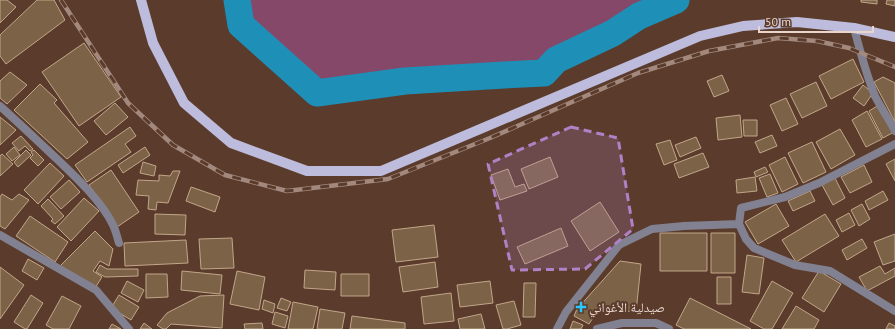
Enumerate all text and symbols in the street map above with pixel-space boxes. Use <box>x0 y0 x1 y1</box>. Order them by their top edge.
scale bar <box>759 8 873 34</box>
text: 50 m <box>765 14 791 29</box>
place label: صيدلية الأغواني <box>589 299 665 318</box>
marker: صيدلية الأغواني <box>576 302 586 312</box>

